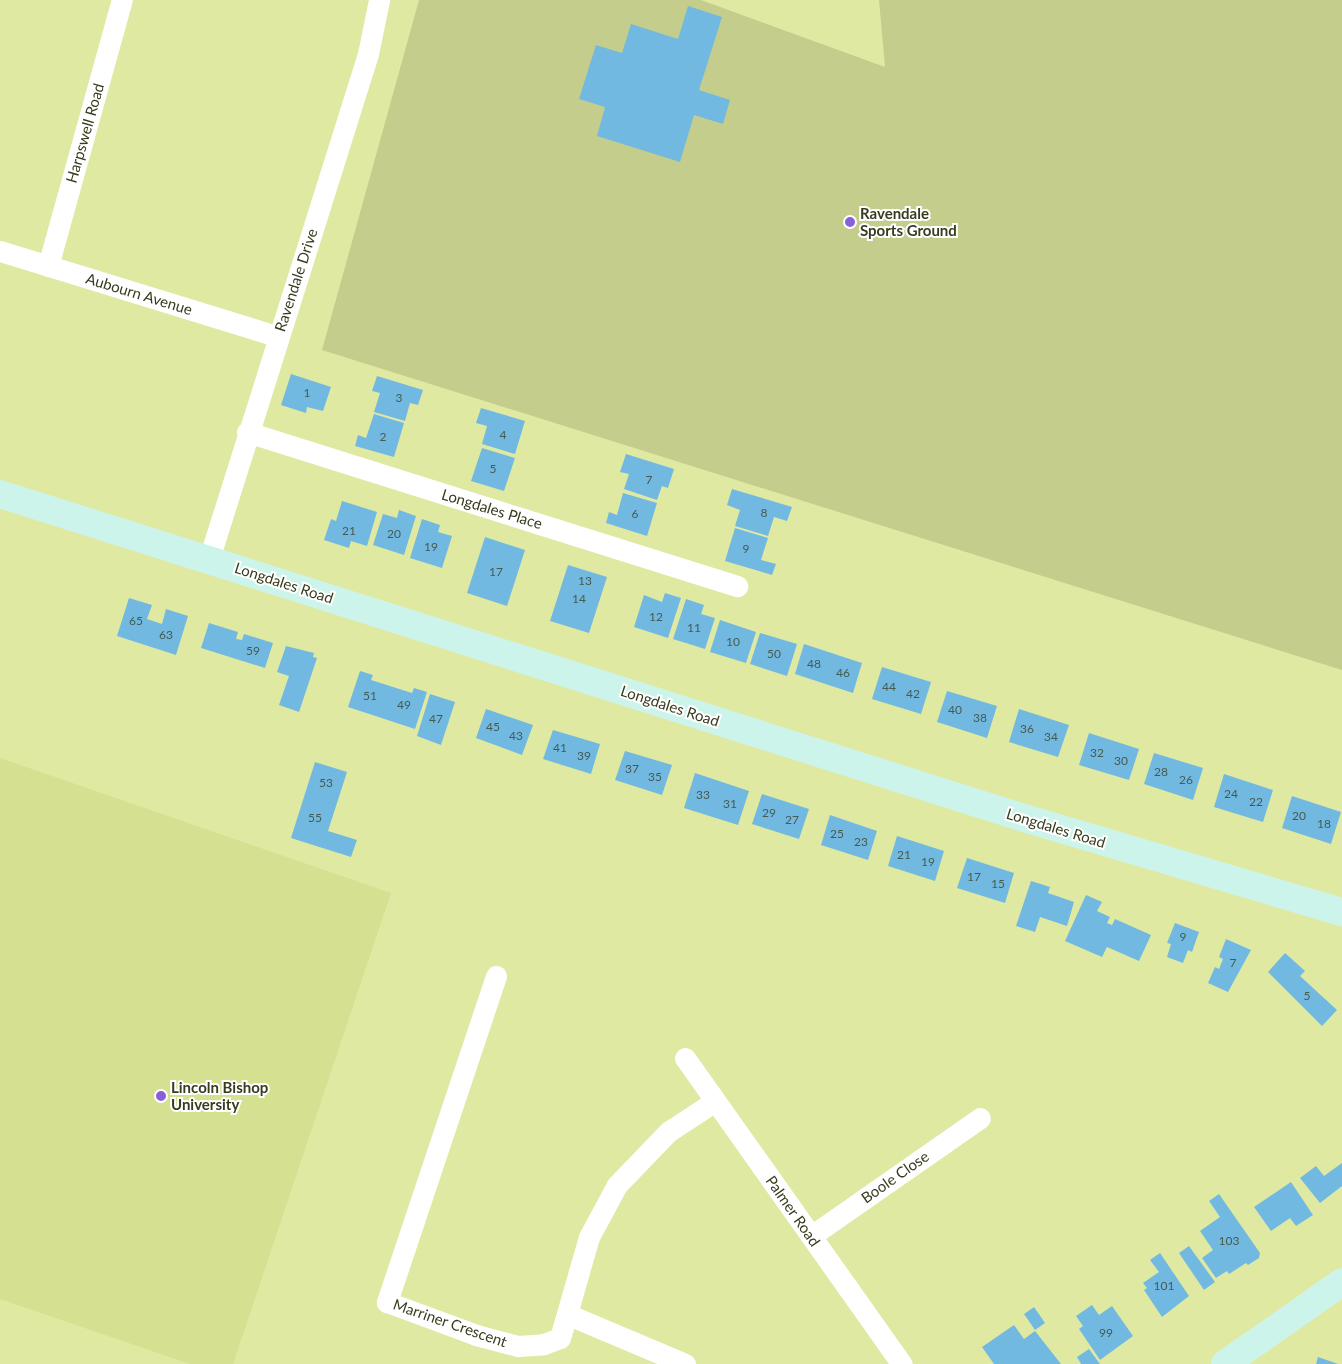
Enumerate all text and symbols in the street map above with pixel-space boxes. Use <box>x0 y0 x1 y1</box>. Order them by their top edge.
street label: Harpswell Road <box>62 81 108 185</box>
place label: Ravendale Sports Ground <box>860 204 957 239</box>
marker: Ravendale Sports Ground <box>844 216 856 228</box>
street label: Ravendale Drive <box>271 226 321 334</box>
street label: Aubourn Avenue <box>83 269 195 319</box>
house number: 1 <box>304 386 310 400</box>
house number: 3 <box>396 391 402 405</box>
house number: 4 <box>500 428 506 442</box>
house number: 2 <box>380 430 386 444</box>
house number: 5 <box>490 462 496 476</box>
house number: 7 <box>646 473 652 487</box>
street label: Longdales Place <box>440 485 544 533</box>
house number: 8 <box>761 506 767 520</box>
house number: 6 <box>632 507 638 521</box>
house number: 21 <box>342 524 356 538</box>
house number: 20 <box>387 527 401 541</box>
house number: 19 <box>424 540 438 554</box>
house number: 9 <box>743 542 749 556</box>
street label: Longdales Road <box>232 559 336 607</box>
house number: 17 <box>489 565 503 579</box>
house number: 13 <box>578 574 592 588</box>
house number: 14 <box>572 592 586 606</box>
house number: 12 <box>649 610 663 624</box>
house number: 65 <box>129 614 143 628</box>
house number: 11 <box>687 621 701 635</box>
house number: 63 <box>159 628 173 642</box>
house number: 10 <box>726 635 740 649</box>
house number: 59 <box>246 644 260 658</box>
house number: 50 <box>767 647 781 661</box>
house number: 48 <box>807 657 821 671</box>
house number: 46 <box>836 666 850 680</box>
house number: 44 <box>882 680 896 694</box>
street label: Longdales Road <box>618 682 722 730</box>
house number: 42 <box>906 687 920 701</box>
house number: 51 <box>363 689 377 703</box>
house number: 49 <box>397 698 411 712</box>
house number: 40 <box>948 703 962 717</box>
house number: 38 <box>973 711 987 725</box>
house number: 47 <box>429 712 443 726</box>
house number: 45 <box>486 720 500 734</box>
house number: 36 <box>1020 722 1034 736</box>
house number: 43 <box>509 729 523 743</box>
house number: 34 <box>1044 730 1058 744</box>
house number: 41 <box>553 741 567 755</box>
house number: 32 <box>1090 746 1104 760</box>
house number: 39 <box>577 749 591 763</box>
house number: 30 <box>1114 754 1128 768</box>
house number: 37 <box>625 762 639 776</box>
house number: 28 <box>1154 765 1168 779</box>
house number: 35 <box>648 770 662 784</box>
house number: 26 <box>1179 773 1193 787</box>
house number: 53 <box>319 776 333 790</box>
house number: 24 <box>1224 787 1238 801</box>
house number: 33 <box>696 788 710 802</box>
house number: 22 <box>1249 795 1263 809</box>
house number: 31 <box>723 797 737 811</box>
street label: Longdales Road <box>1004 804 1108 852</box>
house number: 29 <box>762 806 776 820</box>
house number: 20 <box>1292 809 1306 823</box>
house number: 55 <box>308 811 322 825</box>
house number: 27 <box>785 813 799 827</box>
house number: 18 <box>1317 817 1331 831</box>
house number: 25 <box>830 827 844 841</box>
house number: 23 <box>854 835 868 849</box>
house number: 21 <box>897 848 911 862</box>
house number: 19 <box>921 855 935 869</box>
house number: 17 <box>967 870 981 884</box>
house number: 15 <box>991 877 1005 891</box>
house number: 9 <box>1180 930 1186 944</box>
house number: 7 <box>1230 956 1236 970</box>
house number: 5 <box>1304 989 1310 1003</box>
place label: Lincoln Bishop University <box>171 1078 268 1113</box>
marker: Lincoln Bishop University <box>155 1090 167 1102</box>
street label: Boole Close <box>858 1147 932 1207</box>
street label: Palmer Road <box>762 1172 824 1250</box>
house number: 103 <box>1219 1234 1239 1248</box>
house number: 101 <box>1154 1279 1174 1293</box>
street label: Marriner Crescent <box>391 1295 509 1351</box>
house number: 99 <box>1099 1326 1113 1340</box>

